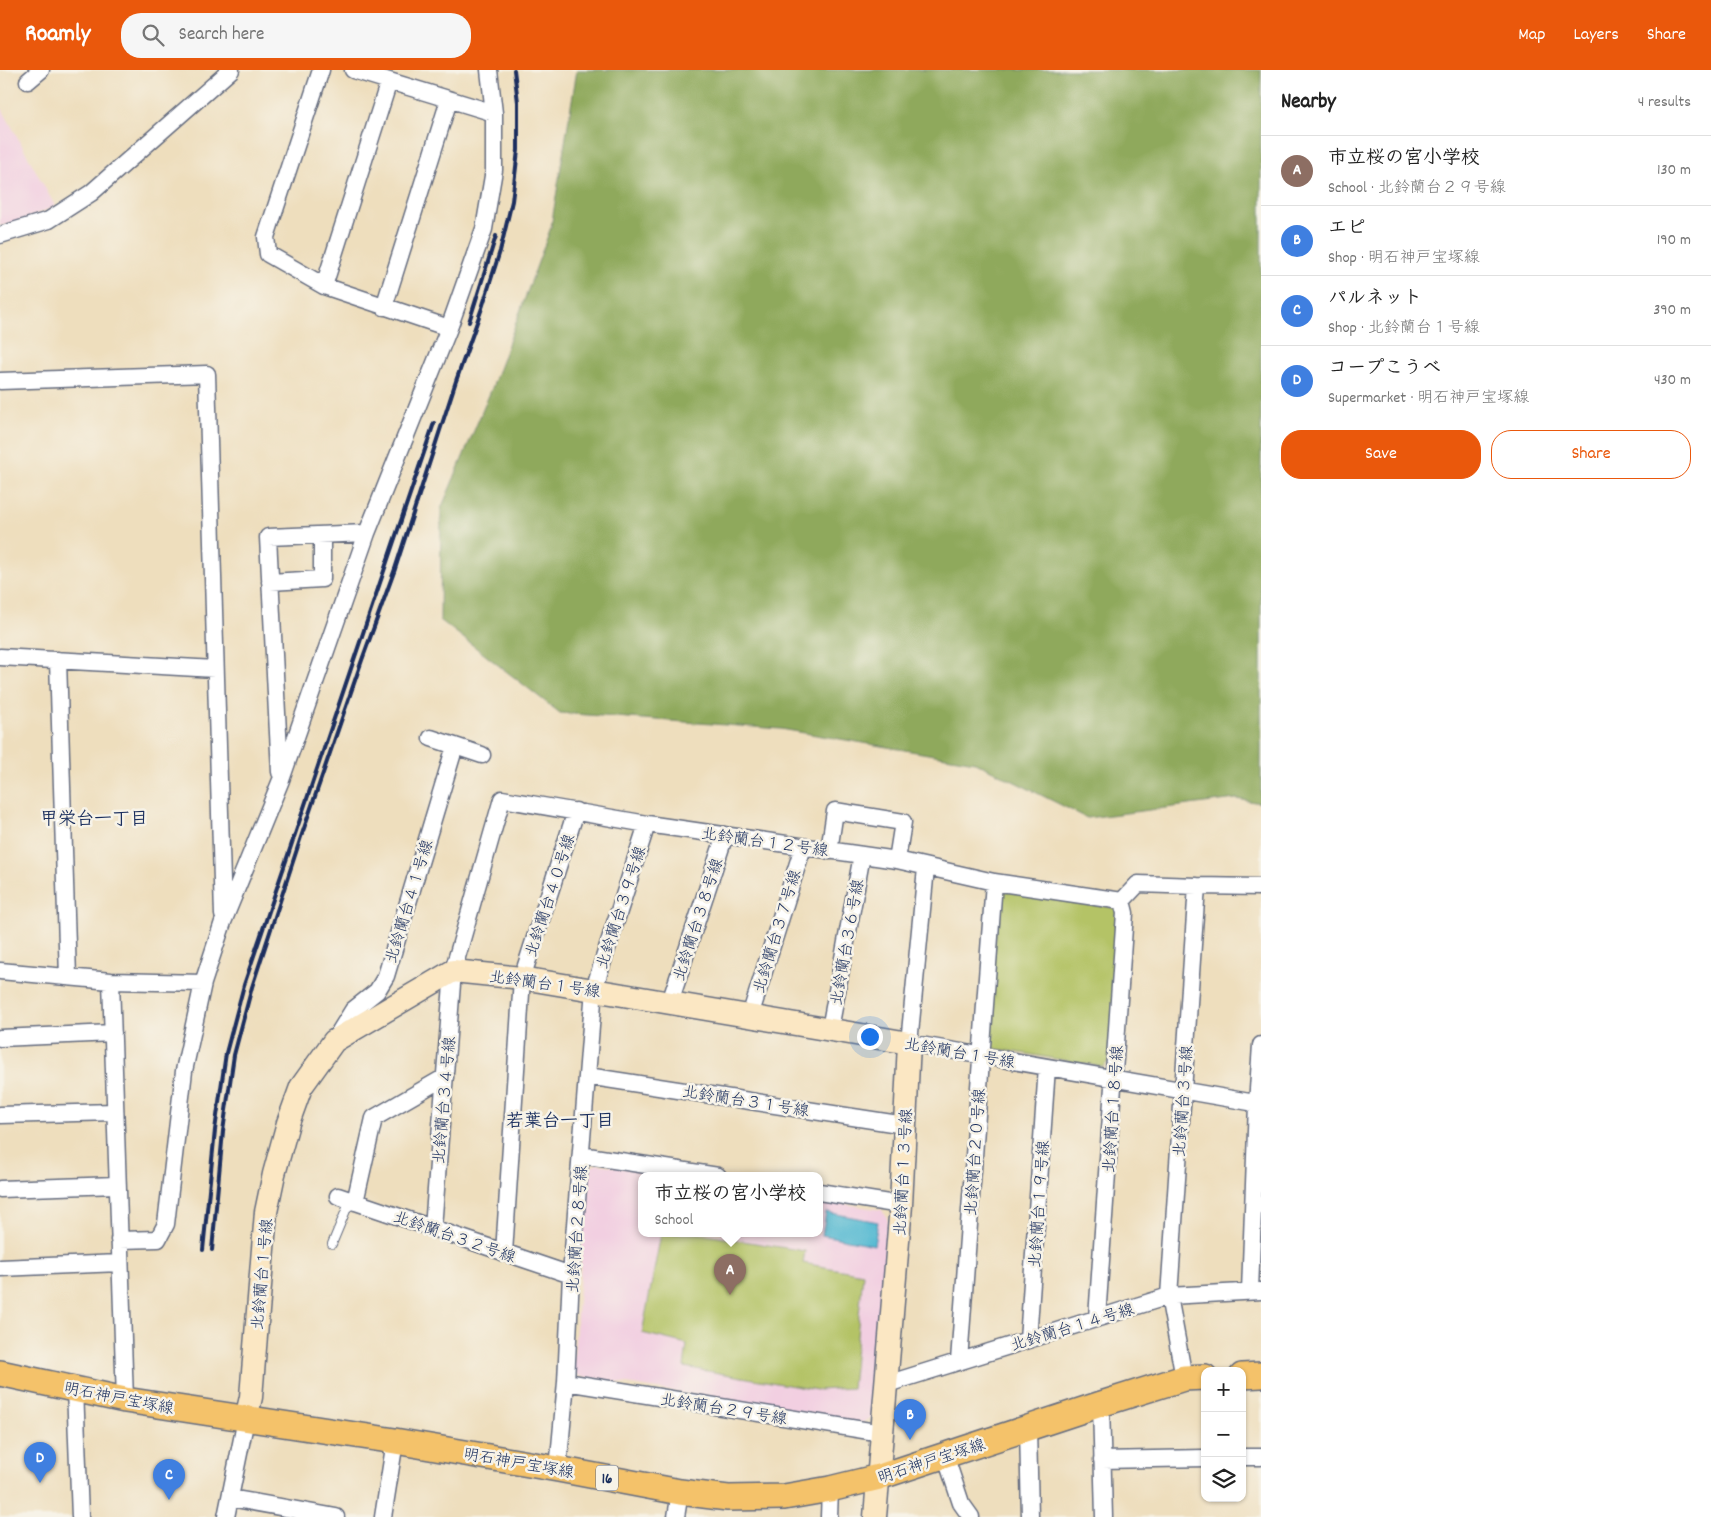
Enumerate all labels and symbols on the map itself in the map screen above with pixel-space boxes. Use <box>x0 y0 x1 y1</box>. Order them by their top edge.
district label: 甲栄台一丁目 <box>40 808 148 833</box>
street label: 北鈴蘭台１２号線 <box>700 823 830 864</box>
street label: 北鈴蘭台４０号線 <box>521 831 582 960</box>
street label: 北鈴蘭台４１号線 <box>381 837 440 966</box>
street label: 北鈴蘭台３９号線 <box>592 843 653 972</box>
street label: 北鈴蘭台３８号線 <box>669 855 730 984</box>
street label: 北鈴蘭台３７号線 <box>749 867 808 996</box>
street label: 北鈴蘭台３６号線 <box>826 877 871 1007</box>
street label: 北鈴蘭台１号線 <box>488 966 602 1005</box>
your location <box>857 1024 883 1050</box>
street label: 北鈴蘭台１号線 <box>902 1033 1017 1076</box>
street label: 北鈴蘭台３４号線 <box>428 1035 463 1165</box>
street label: 北鈴蘭台１８号線 <box>1099 1045 1130 1174</box>
street label: 北鈴蘭台３号線 <box>1169 1045 1200 1158</box>
street label: 北鈴蘭台３１号線 <box>681 1081 811 1124</box>
street label: 北鈴蘭台２０号線 <box>961 1088 992 1217</box>
street label: 北鈴蘭台１３号線 <box>890 1108 919 1237</box>
district label: 若葉台一丁目 <box>506 1110 614 1135</box>
street label: 北鈴蘭台１９号線 <box>1025 1140 1056 1269</box>
street label: 北鈴蘭台２８号線 <box>563 1165 594 1294</box>
street label: 北鈴蘭台３２号線 <box>390 1207 518 1270</box>
street label: 北鈴蘭台１号線 <box>247 1217 280 1331</box>
pin: A <box>714 1254 746 1295</box>
street label: 北鈴蘭台１４号線 <box>1008 1299 1137 1358</box>
street label: 明石神戸宝塚線 <box>61 1377 176 1421</box>
street label: 北鈴蘭台２９号線 <box>659 1389 789 1432</box>
pin: B <box>894 1399 926 1440</box>
street label: 明石神戸宝塚線 <box>875 1434 989 1491</box>
pin: D <box>24 1442 56 1483</box>
street label: 明石神戸宝塚線 <box>461 1443 576 1486</box>
pin: C <box>153 1459 185 1500</box>
road number: 16 <box>596 1466 618 1490</box>

